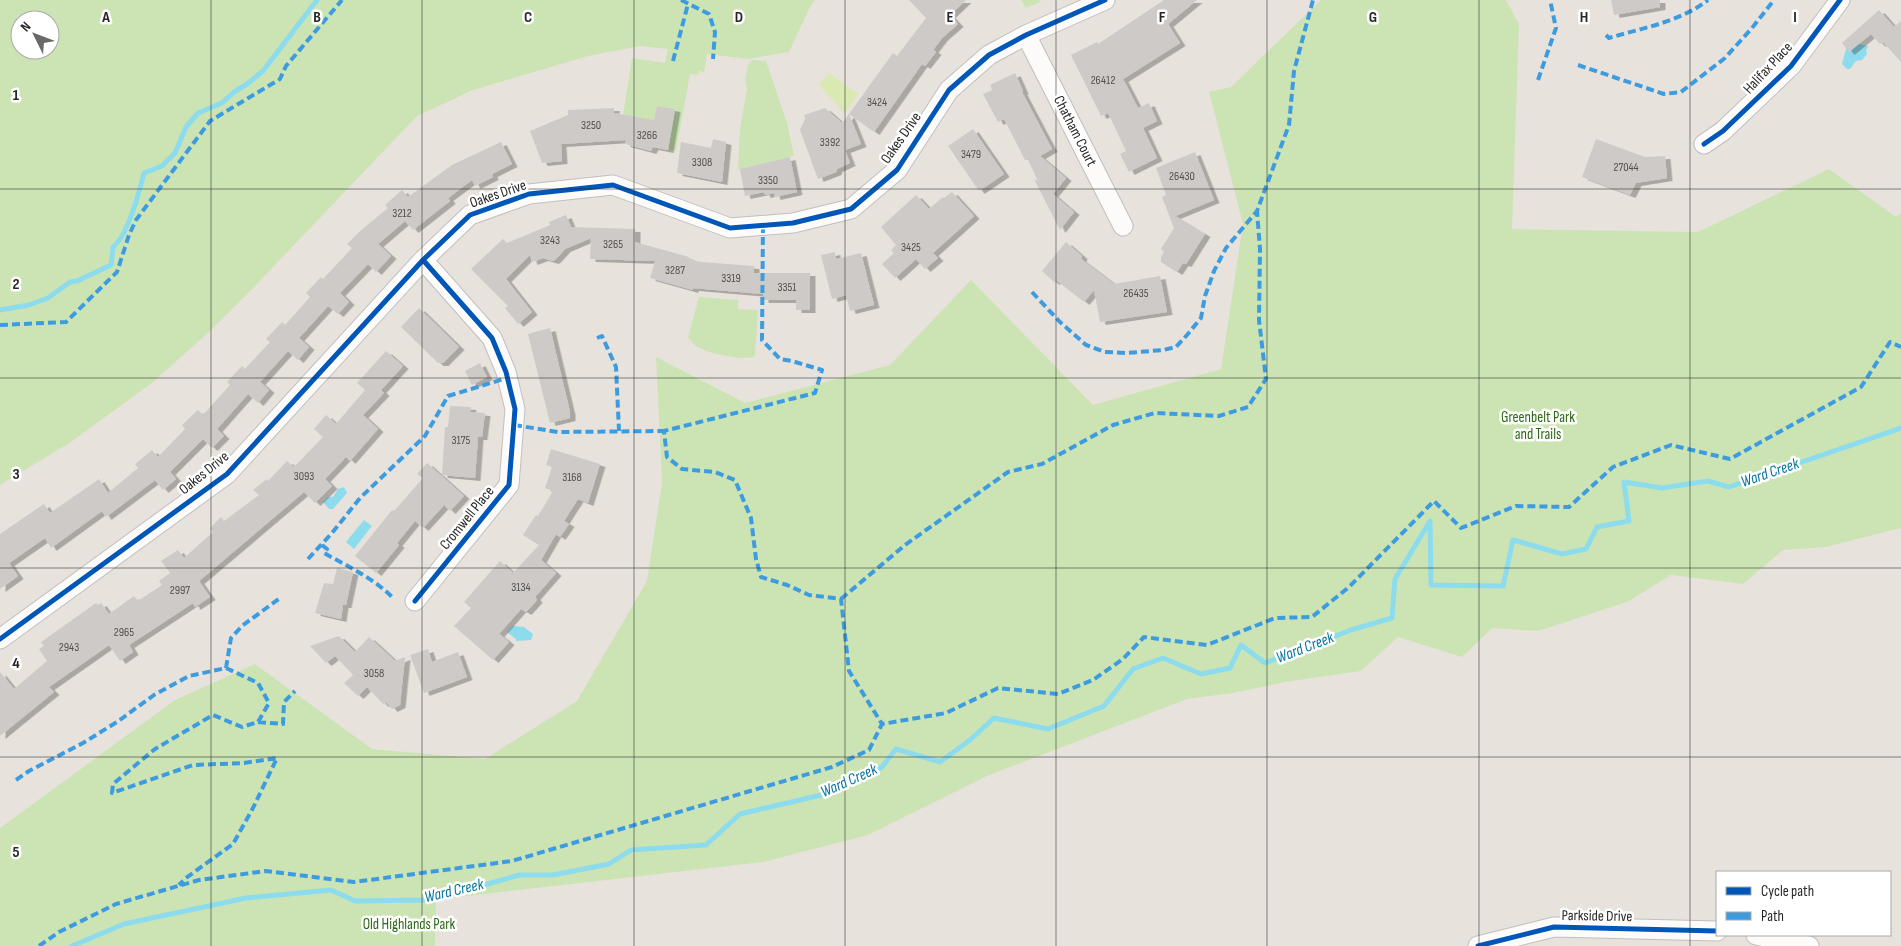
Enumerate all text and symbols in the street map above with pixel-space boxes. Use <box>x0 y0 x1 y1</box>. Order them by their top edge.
text: A <box>101 8 110 27</box>
text: B <box>313 8 321 27</box>
text: C <box>524 8 532 27</box>
text: D <box>735 8 743 27</box>
text: E <box>947 8 954 27</box>
text: F <box>1159 8 1166 27</box>
text: G <box>1369 8 1377 27</box>
text: H <box>1580 8 1588 27</box>
text: I <box>1793 8 1797 27</box>
north arrow <box>10 10 60 60</box>
text: N <box>17 18 35 35</box>
street label: Halifax Place <box>1739 38 1797 98</box>
house number: 26412 <box>1091 73 1115 88</box>
text: 1 <box>13 86 20 105</box>
street label: Chatham Court <box>1049 92 1101 170</box>
house number: 3424 <box>867 95 887 110</box>
street label: Oakes Drive <box>876 109 926 167</box>
house number: 3250 <box>581 118 601 133</box>
house number: 3266 <box>637 128 657 143</box>
house number: 3392 <box>820 135 840 150</box>
house number: 3479 <box>961 147 981 162</box>
house number: 3308 <box>692 155 712 170</box>
house number: 27044 <box>1613 160 1639 175</box>
house number: 26430 <box>1169 169 1195 184</box>
house number: 3350 <box>758 173 778 188</box>
street label: Oakes Drive <box>467 175 529 213</box>
house number: 3212 <box>392 206 412 221</box>
house number: 3243 <box>540 233 560 248</box>
house number: 3265 <box>603 237 623 252</box>
house number: 3425 <box>901 240 921 255</box>
house number: 3287 <box>665 263 685 278</box>
house number: 3319 <box>721 271 741 286</box>
text: 2 <box>12 275 20 294</box>
house number: 3351 <box>777 280 797 295</box>
house number: 26435 <box>1123 286 1149 301</box>
park label: Greenbelt Park and Trails <box>1501 408 1575 444</box>
house number: 3175 <box>452 433 471 448</box>
street label: Oakes Drive <box>175 447 233 499</box>
water label: Ward Creek <box>1739 454 1802 492</box>
text: 3 <box>12 465 20 484</box>
house number: 3093 <box>294 469 314 484</box>
house number: 3168 <box>562 470 582 485</box>
street label: Cromwell Place <box>436 482 498 554</box>
house number: 3134 <box>511 580 531 595</box>
house number: 2997 <box>170 583 190 598</box>
house number: 2965 <box>114 625 134 640</box>
water label: Ward Creek <box>1274 628 1337 668</box>
house number: 2943 <box>59 640 79 655</box>
text: 4 <box>12 654 20 673</box>
house number: 3058 <box>364 666 384 681</box>
water label: Ward Creek <box>818 760 881 802</box>
text: 5 <box>12 843 20 862</box>
legend <box>1716 871 1891 936</box>
water label: Ward Creek <box>423 875 486 907</box>
text: Cycle path <box>1761 882 1814 901</box>
street label: Parkside Drive <box>1561 906 1633 926</box>
text: Path <box>1761 907 1784 926</box>
park label: Old Highlands Park <box>363 915 456 934</box>

